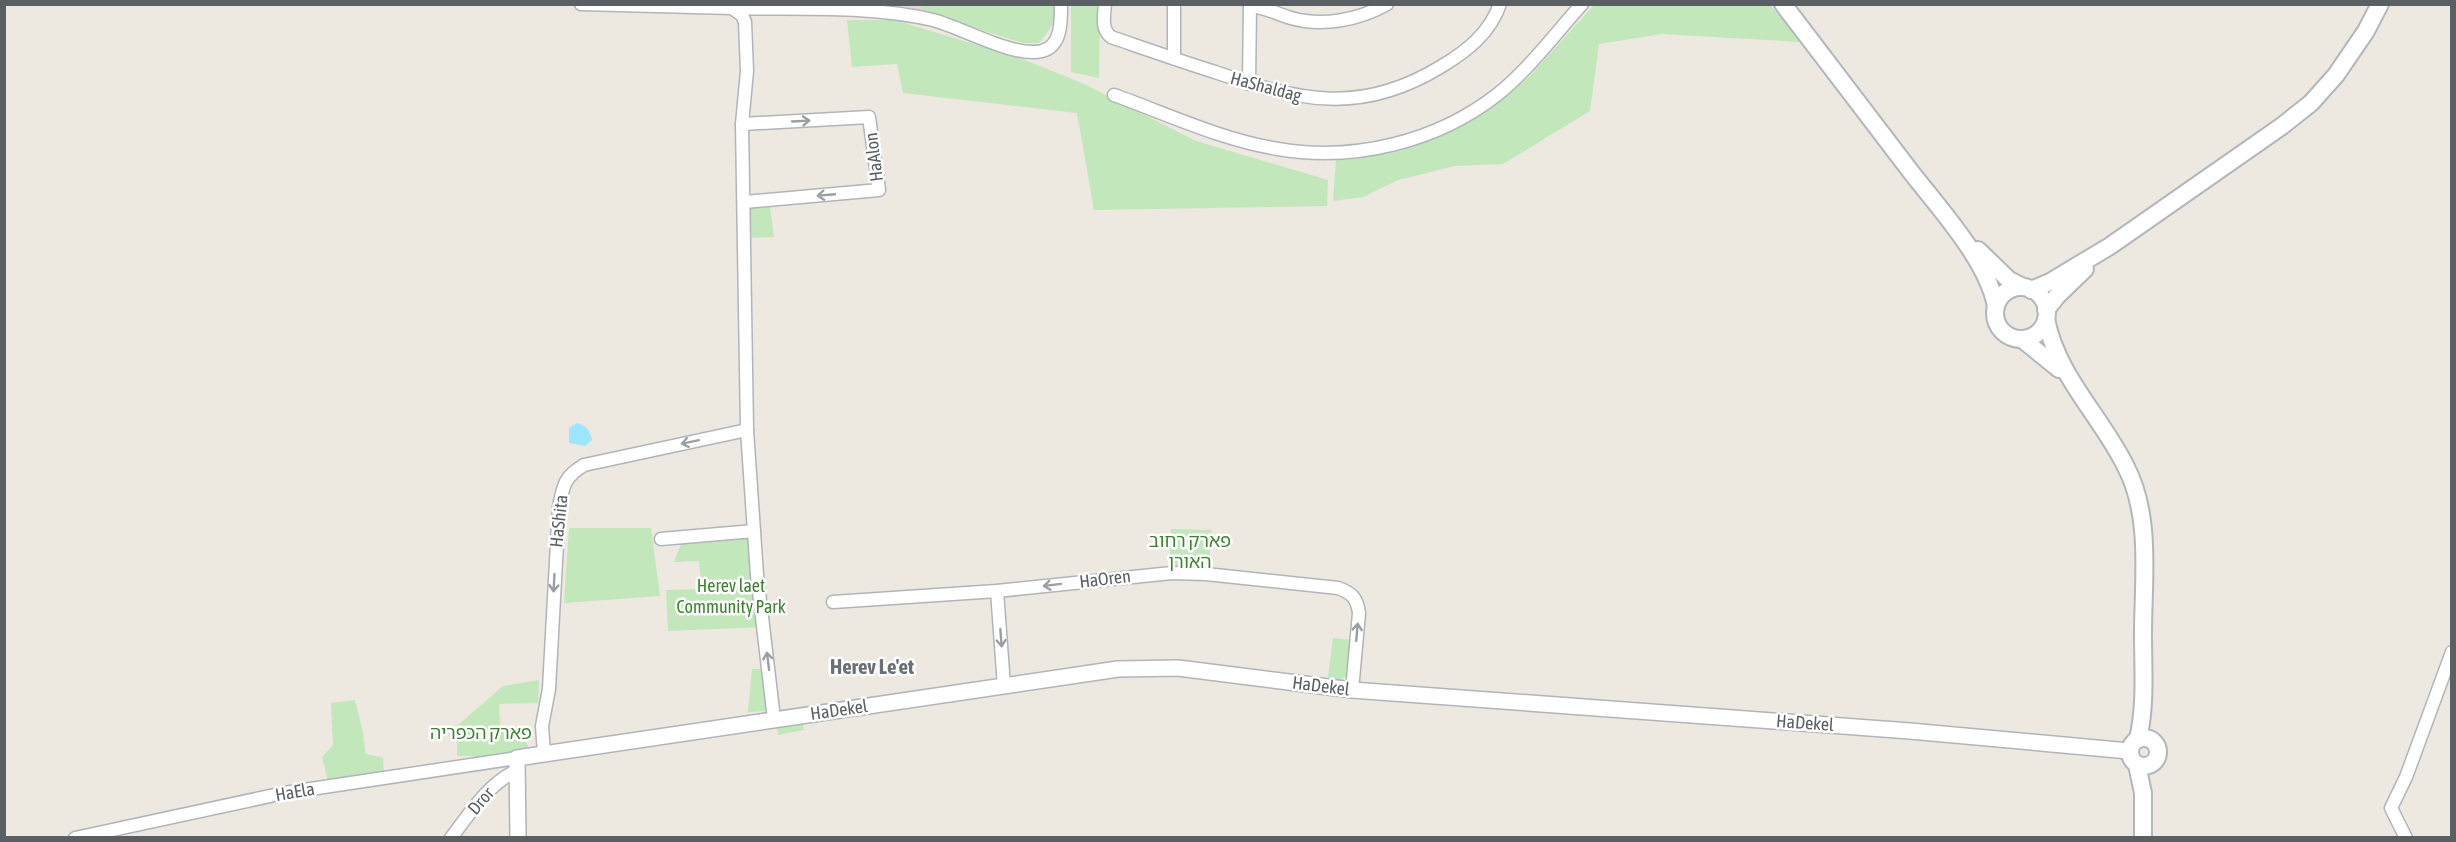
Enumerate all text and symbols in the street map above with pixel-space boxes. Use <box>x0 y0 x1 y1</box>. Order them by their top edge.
street label: HaShaldag <box>1228 67 1304 106</box>
one-way arrow <box>790 115 810 126</box>
street label: HaAlon <box>860 131 887 183</box>
one-way arrow <box>817 190 836 201</box>
one-way arrow <box>681 437 700 448</box>
street label: HaShita <box>545 494 572 548</box>
park label: פארק רחוב האורן <box>1149 530 1231 572</box>
street label: HaOren <box>1078 565 1132 592</box>
one-way arrow <box>548 573 559 593</box>
park label: Herev laet Community Park <box>676 575 786 617</box>
one-way arrow <box>1043 580 1063 591</box>
one-way arrow <box>1352 622 1363 642</box>
one-way arrow <box>995 628 1006 648</box>
one-way arrow <box>762 651 773 671</box>
district label: Herev Le'et <box>830 654 914 678</box>
street label: HaDekel <box>1291 672 1351 699</box>
street label: HaDekel <box>809 695 869 724</box>
street label: HaDekel <box>1776 710 1835 735</box>
park label: פארק הכפריה <box>430 722 532 743</box>
street label: HaEla <box>274 778 316 805</box>
street label: Dror <box>463 782 499 819</box>

